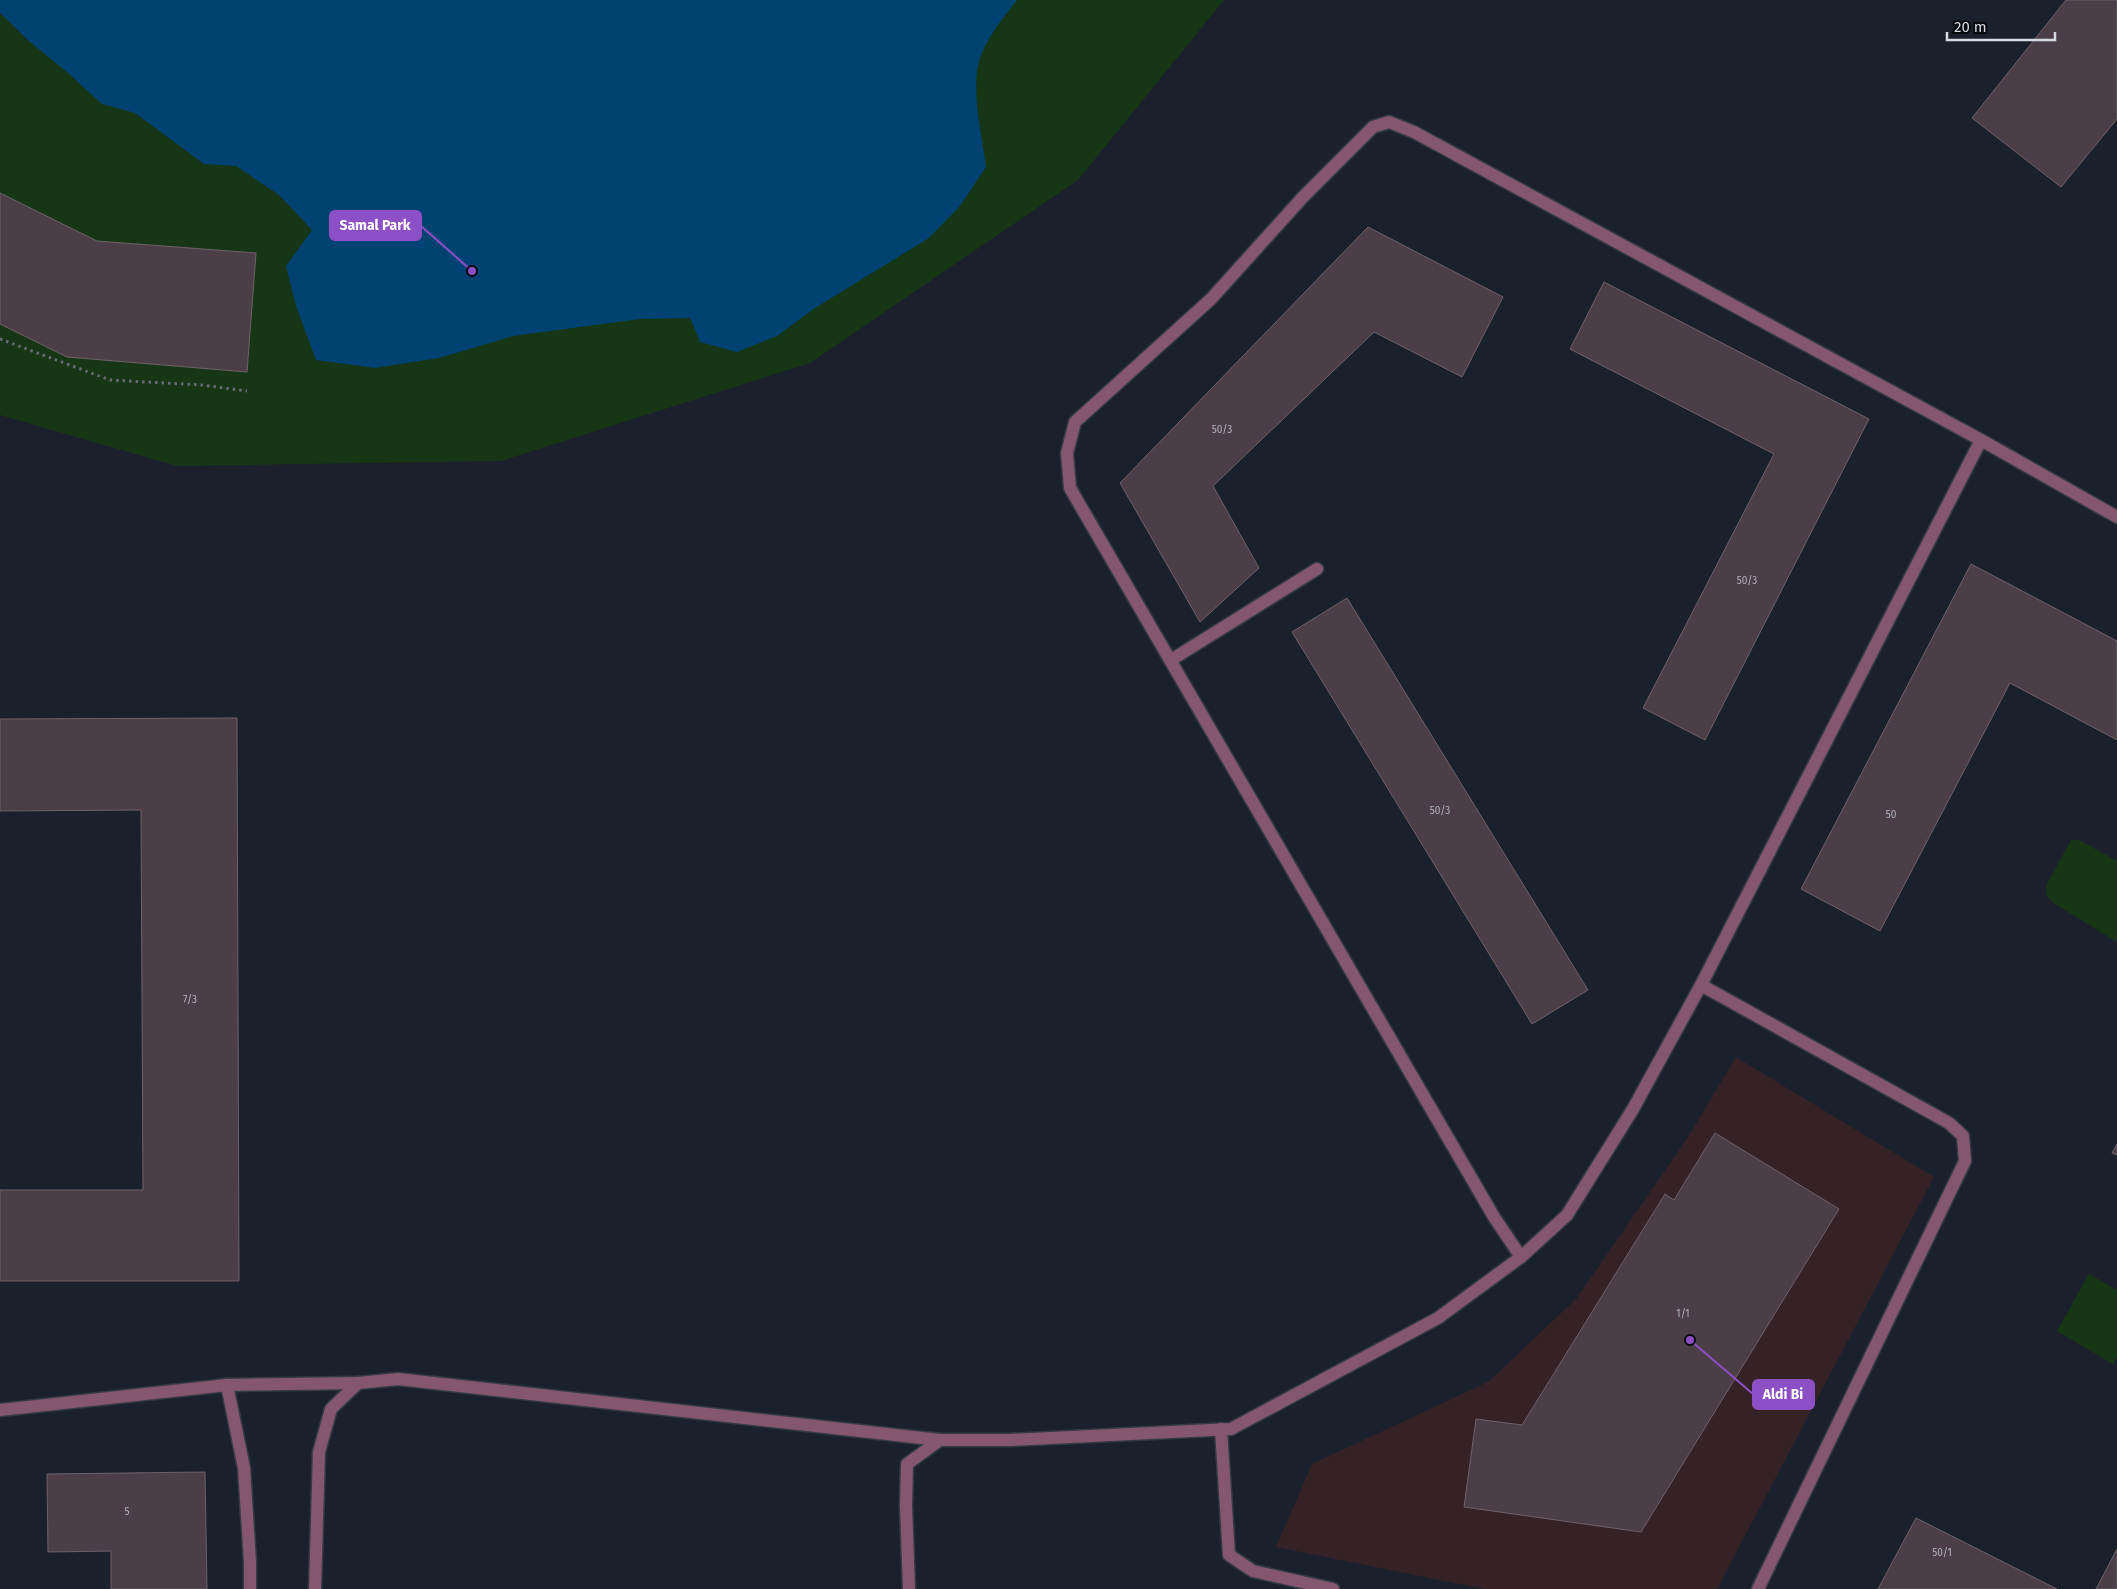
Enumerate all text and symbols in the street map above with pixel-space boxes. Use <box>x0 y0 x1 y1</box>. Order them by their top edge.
scale bar <box>1947 10 2054 42</box>
text: 20 m <box>1954 18 1987 36</box>
callout: Samal Park <box>330 211 421 240</box>
text: Samal Park <box>339 217 411 234</box>
house number: 50/3 <box>1212 424 1232 436</box>
house number: 50/3 <box>1737 575 1757 587</box>
house number: 50/3 <box>1430 805 1450 817</box>
house number: 50 <box>1886 809 1897 821</box>
house number: 7/3 <box>183 994 197 1006</box>
house number: 1/1 <box>1676 1308 1690 1320</box>
callout: Aldi Bi <box>1753 1380 1814 1409</box>
text: Aldi Bi <box>1762 1386 1803 1403</box>
house number: 5 <box>124 1506 130 1518</box>
house number: 50/1 <box>1932 1547 1952 1559</box>

